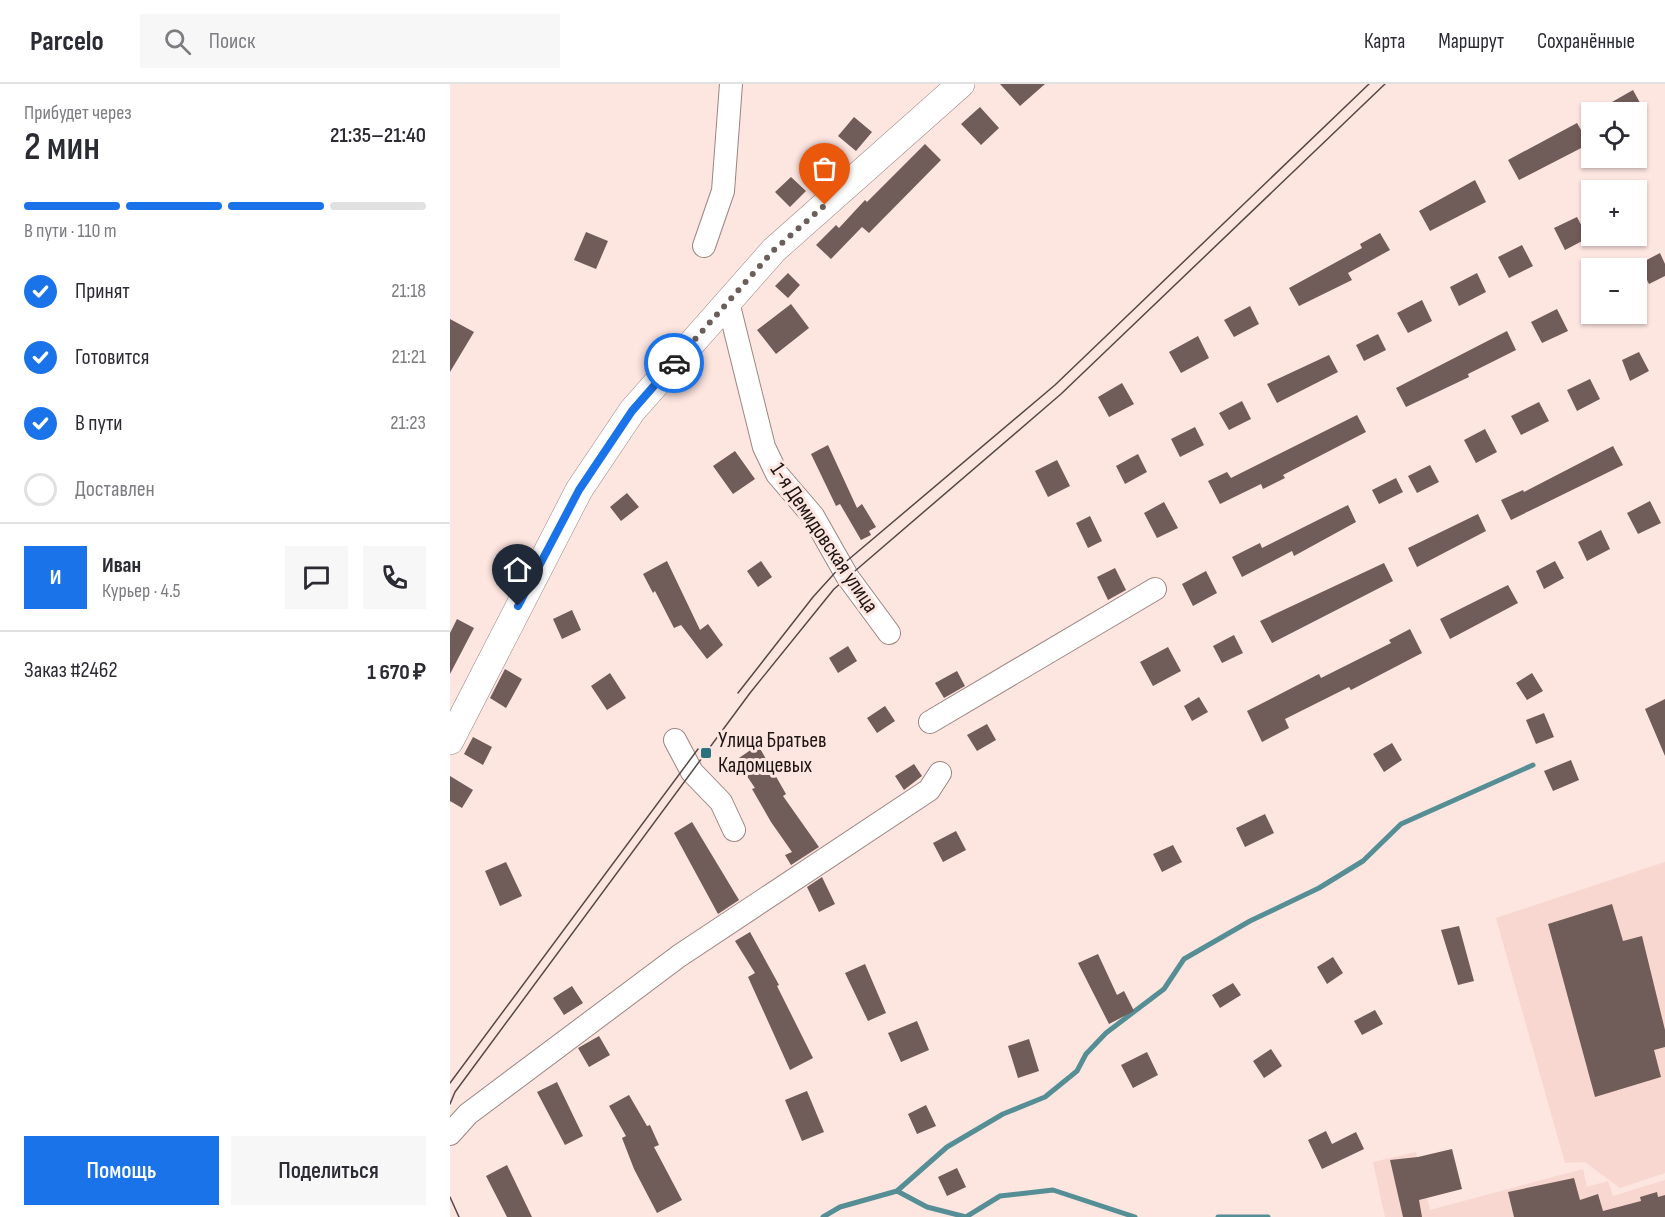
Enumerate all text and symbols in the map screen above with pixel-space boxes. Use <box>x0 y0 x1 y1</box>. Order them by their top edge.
search box <box>140 14 560 68</box>
text: Parcelo <box>30 25 104 58</box>
icon: search <box>161 25 194 58</box>
text: Поиск <box>209 28 255 55</box>
text: Карта <box>1364 29 1405 54</box>
text: Маршрут <box>1438 29 1504 54</box>
text: Сохранённые <box>1537 29 1635 54</box>
text: Прибудет через <box>24 101 132 125</box>
map controls <box>1581 102 1647 324</box>
button: locate <box>1581 102 1647 168</box>
text: 21:35–21:40 <box>330 122 426 149</box>
text: 2 мин <box>24 124 100 171</box>
pin <box>799 143 850 205</box>
icon: bag <box>808 152 841 185</box>
button: + <box>1581 180 1647 246</box>
text: В пути · 110 m <box>24 219 117 243</box>
button: − <box>1581 258 1647 324</box>
icon: check <box>24 275 57 308</box>
text: Принят <box>75 278 130 305</box>
text: 21:18 <box>391 279 426 303</box>
courier <box>644 333 704 393</box>
icon: check <box>24 341 57 374</box>
text: Готовится <box>75 344 149 371</box>
text: 21:21 <box>392 345 426 369</box>
icon: car <box>658 347 691 380</box>
icon: check <box>24 407 57 440</box>
text: В пути <box>75 410 123 437</box>
text: 21:23 <box>390 411 426 435</box>
street label: 1-я Демидовская улица <box>764 458 884 618</box>
text: Доставлен <box>75 476 155 503</box>
pin <box>492 544 543 606</box>
button: chat <box>285 546 348 609</box>
button: phone <box>363 546 426 609</box>
text: Иван <box>102 552 141 579</box>
icon: home <box>501 553 534 586</box>
text: И <box>50 564 61 591</box>
text: Курьер · 4.5 <box>102 579 181 603</box>
text: Заказ #2462 <box>24 657 118 684</box>
text: 1 670 ₽ <box>367 659 426 686</box>
place label: Улица Братьев Кадомцевых <box>718 727 826 779</box>
marker: Улица Братьев Кадомцевых <box>699 746 713 760</box>
button: Помощь <box>24 1136 219 1205</box>
button: Поделиться <box>231 1136 426 1205</box>

